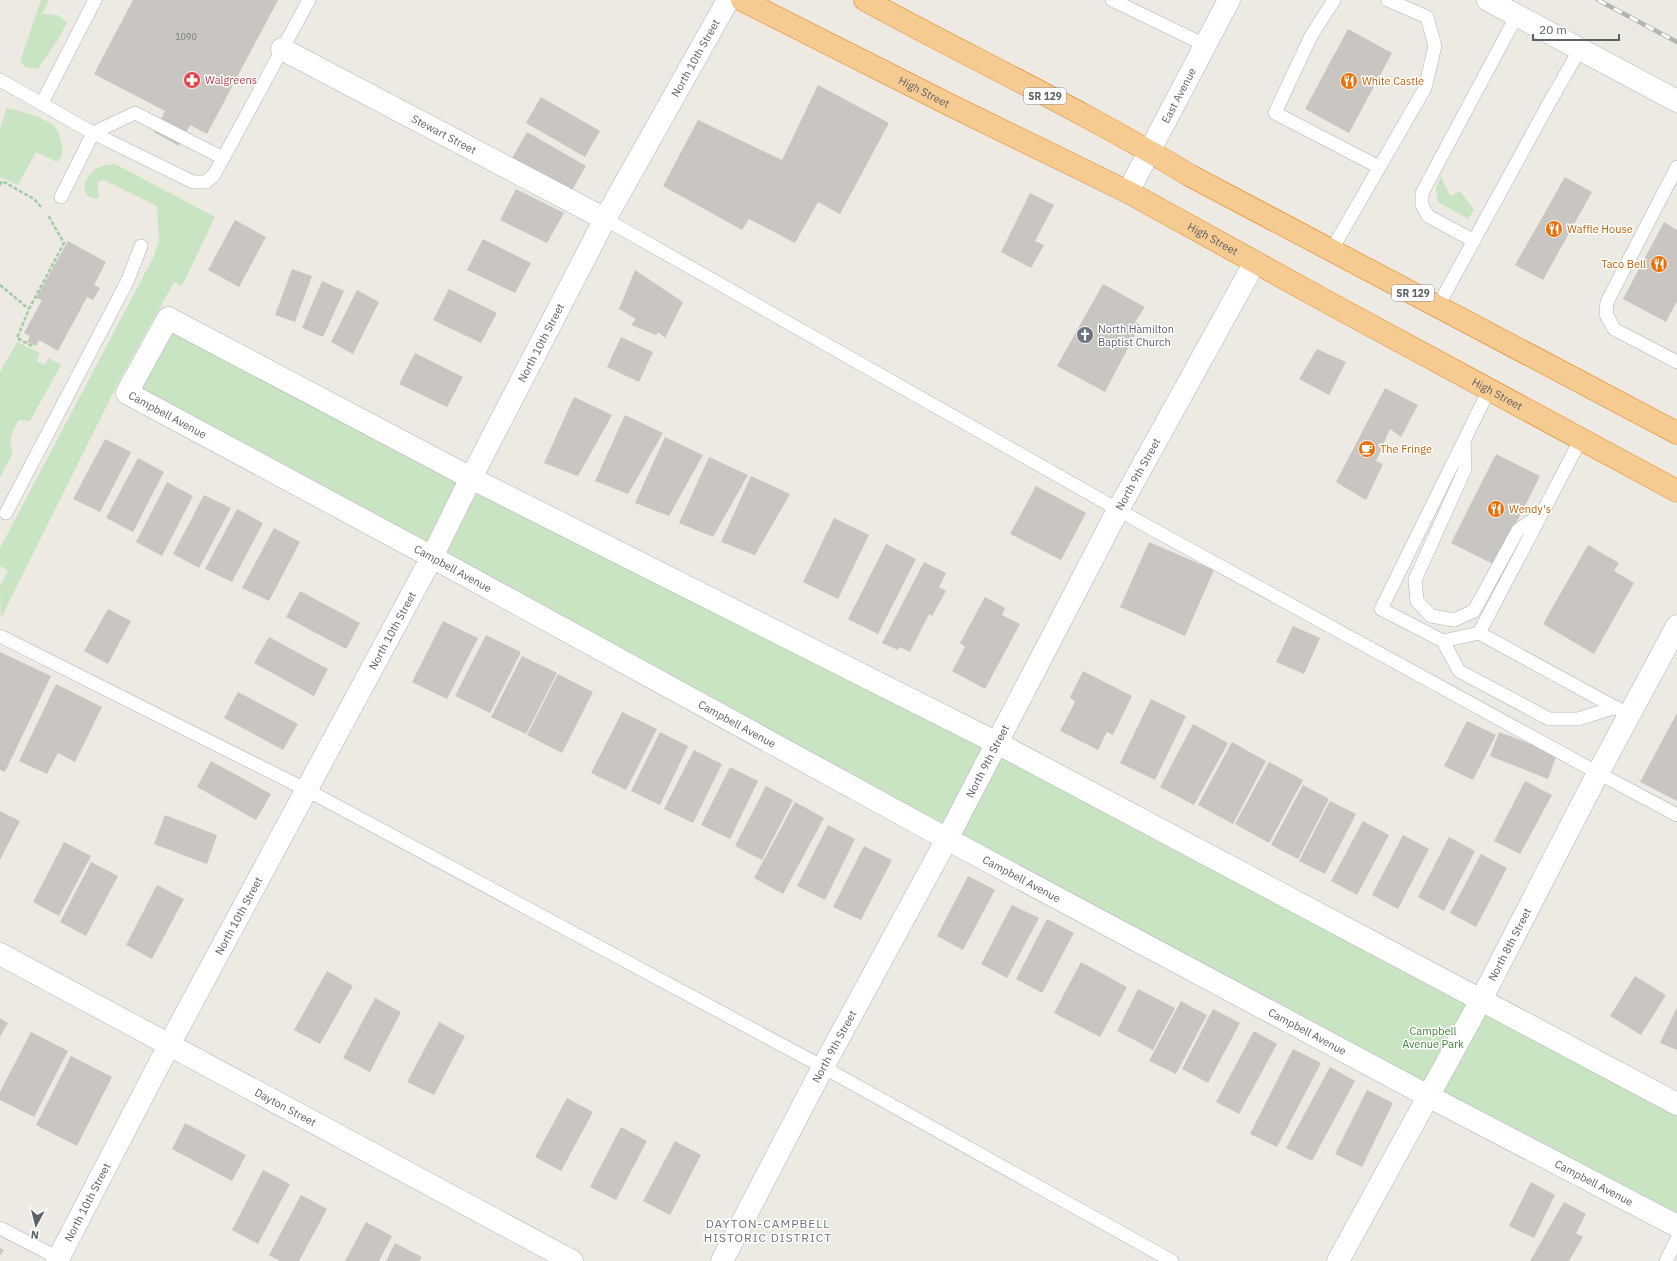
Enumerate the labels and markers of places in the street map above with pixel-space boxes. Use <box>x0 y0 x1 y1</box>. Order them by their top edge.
pharmacy icon: Walgreens <box>182 70 202 90</box>
restaurant icon: White Castle <box>1339 71 1359 91</box>
place label: Walgreens <box>205 73 257 87</box>
place label: White Castle <box>1362 74 1424 88</box>
restaurant icon: Waffle House <box>1544 219 1564 239</box>
place label: Waffle House <box>1567 222 1633 236</box>
restaurant icon: Taco Bell <box>1649 254 1669 274</box>
place label: Taco Bell <box>1601 257 1646 271</box>
place label: North Hamilton Baptist Church <box>1098 322 1174 349</box>
church icon: North Hamilton Baptist Church <box>1075 325 1095 345</box>
cafe icon: The Fringe <box>1357 439 1377 459</box>
place label: The Fringe <box>1380 442 1432 456</box>
restaurant icon: Wendy's <box>1486 499 1506 519</box>
place label: Wendy's <box>1509 502 1551 516</box>

